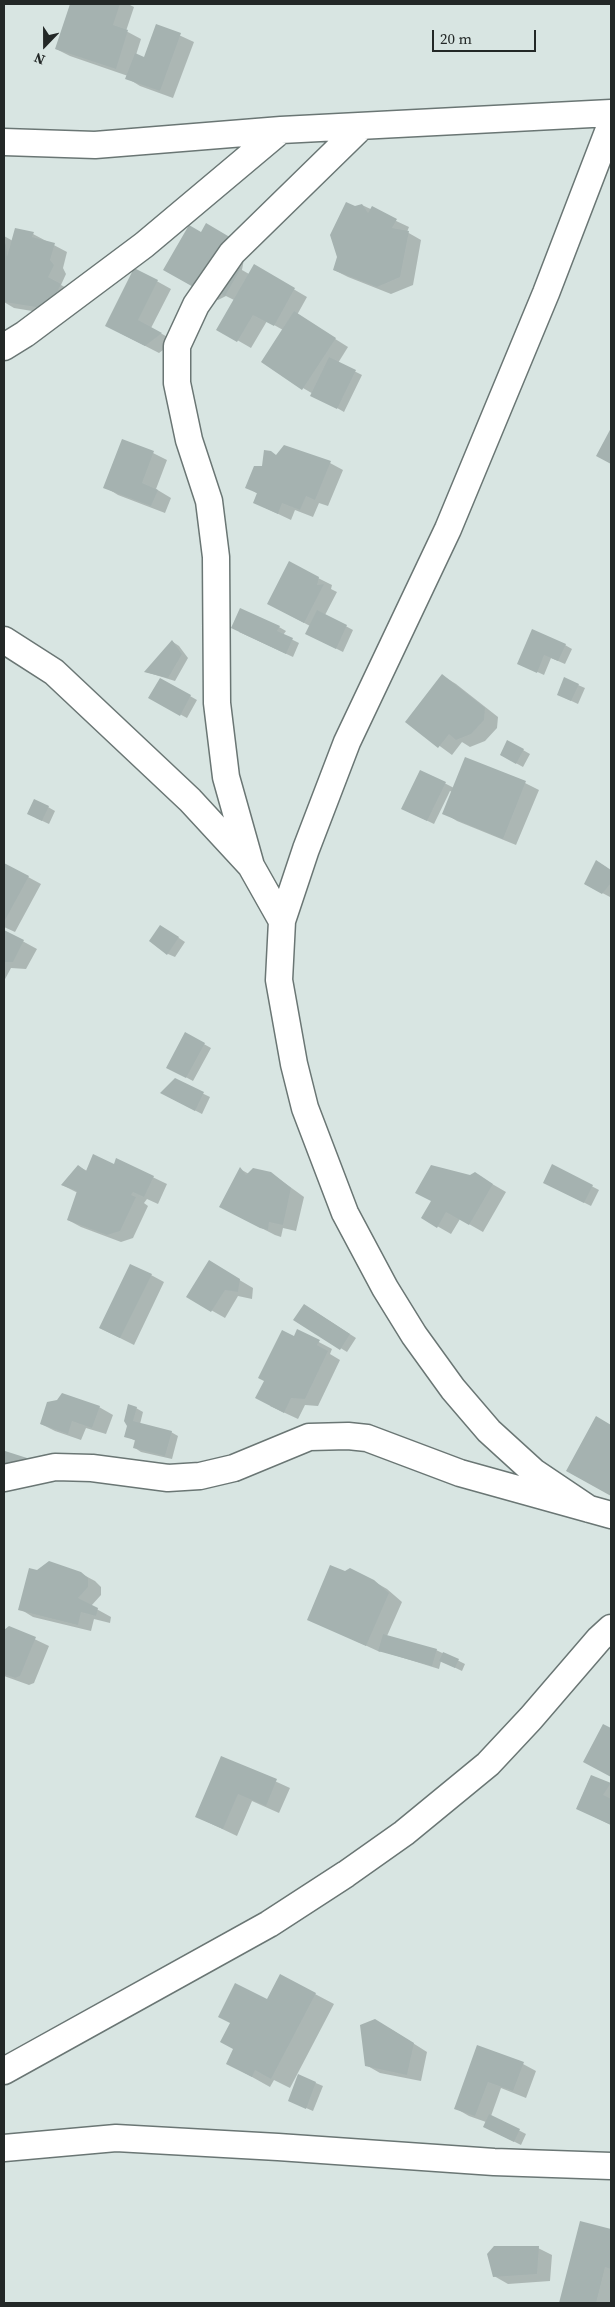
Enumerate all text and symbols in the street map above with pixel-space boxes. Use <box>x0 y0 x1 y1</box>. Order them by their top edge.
north arrow <box>20 20 70 70</box>
scale bar <box>435 20 539 52</box>
text: 20 m <box>440 28 472 49</box>
text: N <box>31 48 48 70</box>

